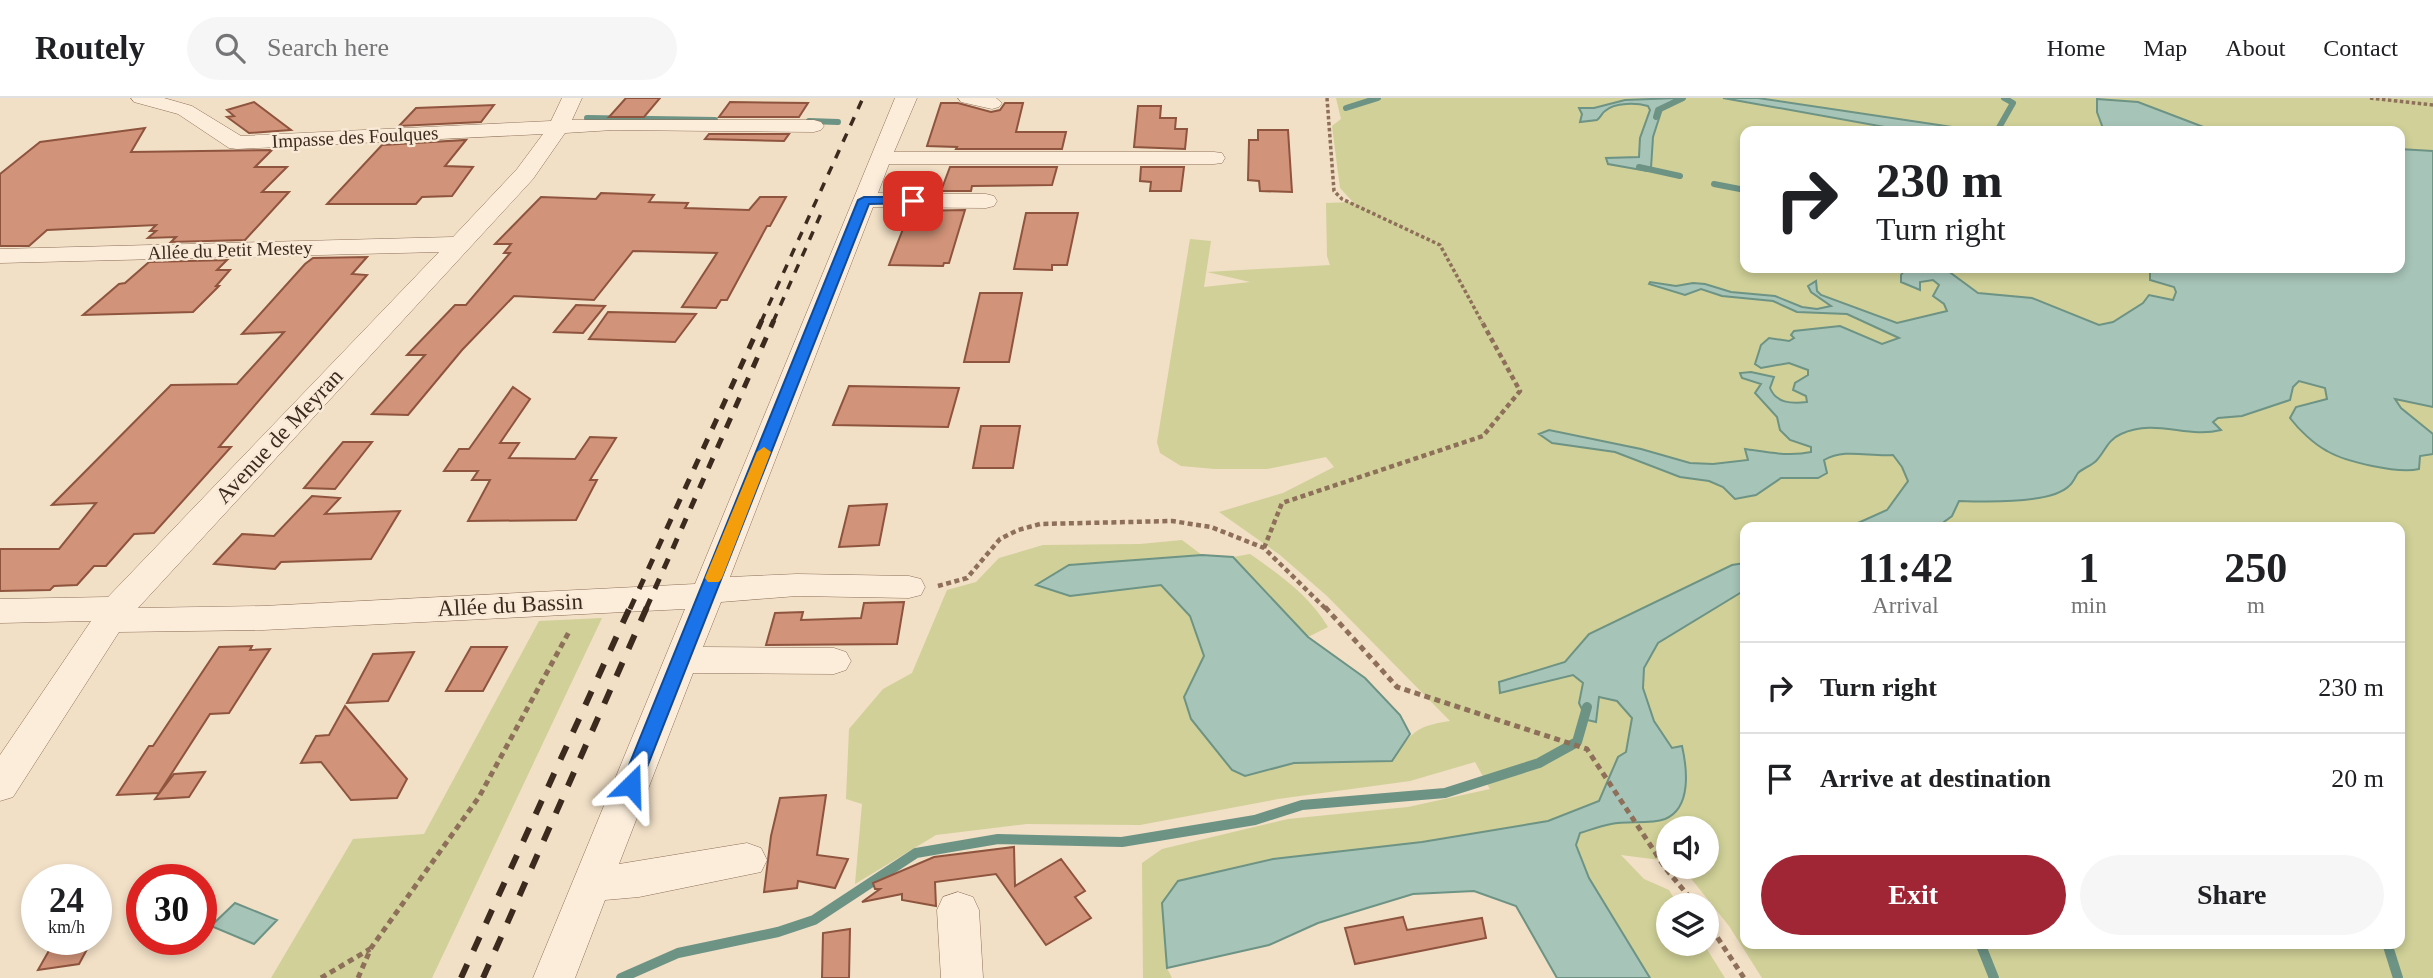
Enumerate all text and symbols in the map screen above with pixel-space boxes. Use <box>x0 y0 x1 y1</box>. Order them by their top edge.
search box <box>187 17 677 80</box>
icon: search <box>211 29 249 67</box>
text: Routely <box>35 30 145 66</box>
text: Search here <box>267 33 389 62</box>
text: Home <box>2047 35 2105 61</box>
text: Map <box>2143 35 2187 61</box>
text: About <box>2225 35 2285 61</box>
text: Contact <box>2323 35 2398 61</box>
street label: Impasse des Foulques <box>271 122 439 152</box>
text: 230 m <box>1876 153 2003 208</box>
icon: right <box>1761 154 1852 245</box>
pin <box>883 171 943 231</box>
icon: arrive <box>894 182 932 220</box>
text: Turn right <box>1876 211 2006 247</box>
street label: Allée du Petit Mestey <box>147 237 313 263</box>
street label: Avenue de Meyran <box>210 363 348 508</box>
text: 11:42 <box>1858 545 1953 591</box>
text: 1 <box>2078 545 2099 591</box>
text: 250 <box>2224 545 2287 591</box>
street label: Allée du Bassin <box>437 589 584 621</box>
text: Arrival <box>1872 593 1939 618</box>
text: min <box>2071 593 2107 618</box>
text: m <box>2247 593 2265 618</box>
icon: right <box>1761 669 1799 707</box>
text: Turn right <box>1820 673 1937 702</box>
text: 230 m <box>2318 673 2384 702</box>
position arrow <box>594 748 668 822</box>
icon: arrive <box>1761 760 1799 798</box>
text: Arrive at destination <box>1820 764 2051 793</box>
text: 20 m <box>2331 764 2384 793</box>
map controls <box>1656 816 1719 956</box>
button: sound <box>1656 816 1719 879</box>
button: Exit <box>1761 855 2066 935</box>
button: Share <box>2080 855 2384 935</box>
speed limit sign: 30 <box>126 864 217 955</box>
text: 24 <box>49 881 84 920</box>
button: layers <box>1656 893 1719 956</box>
text: km/h <box>48 917 85 937</box>

